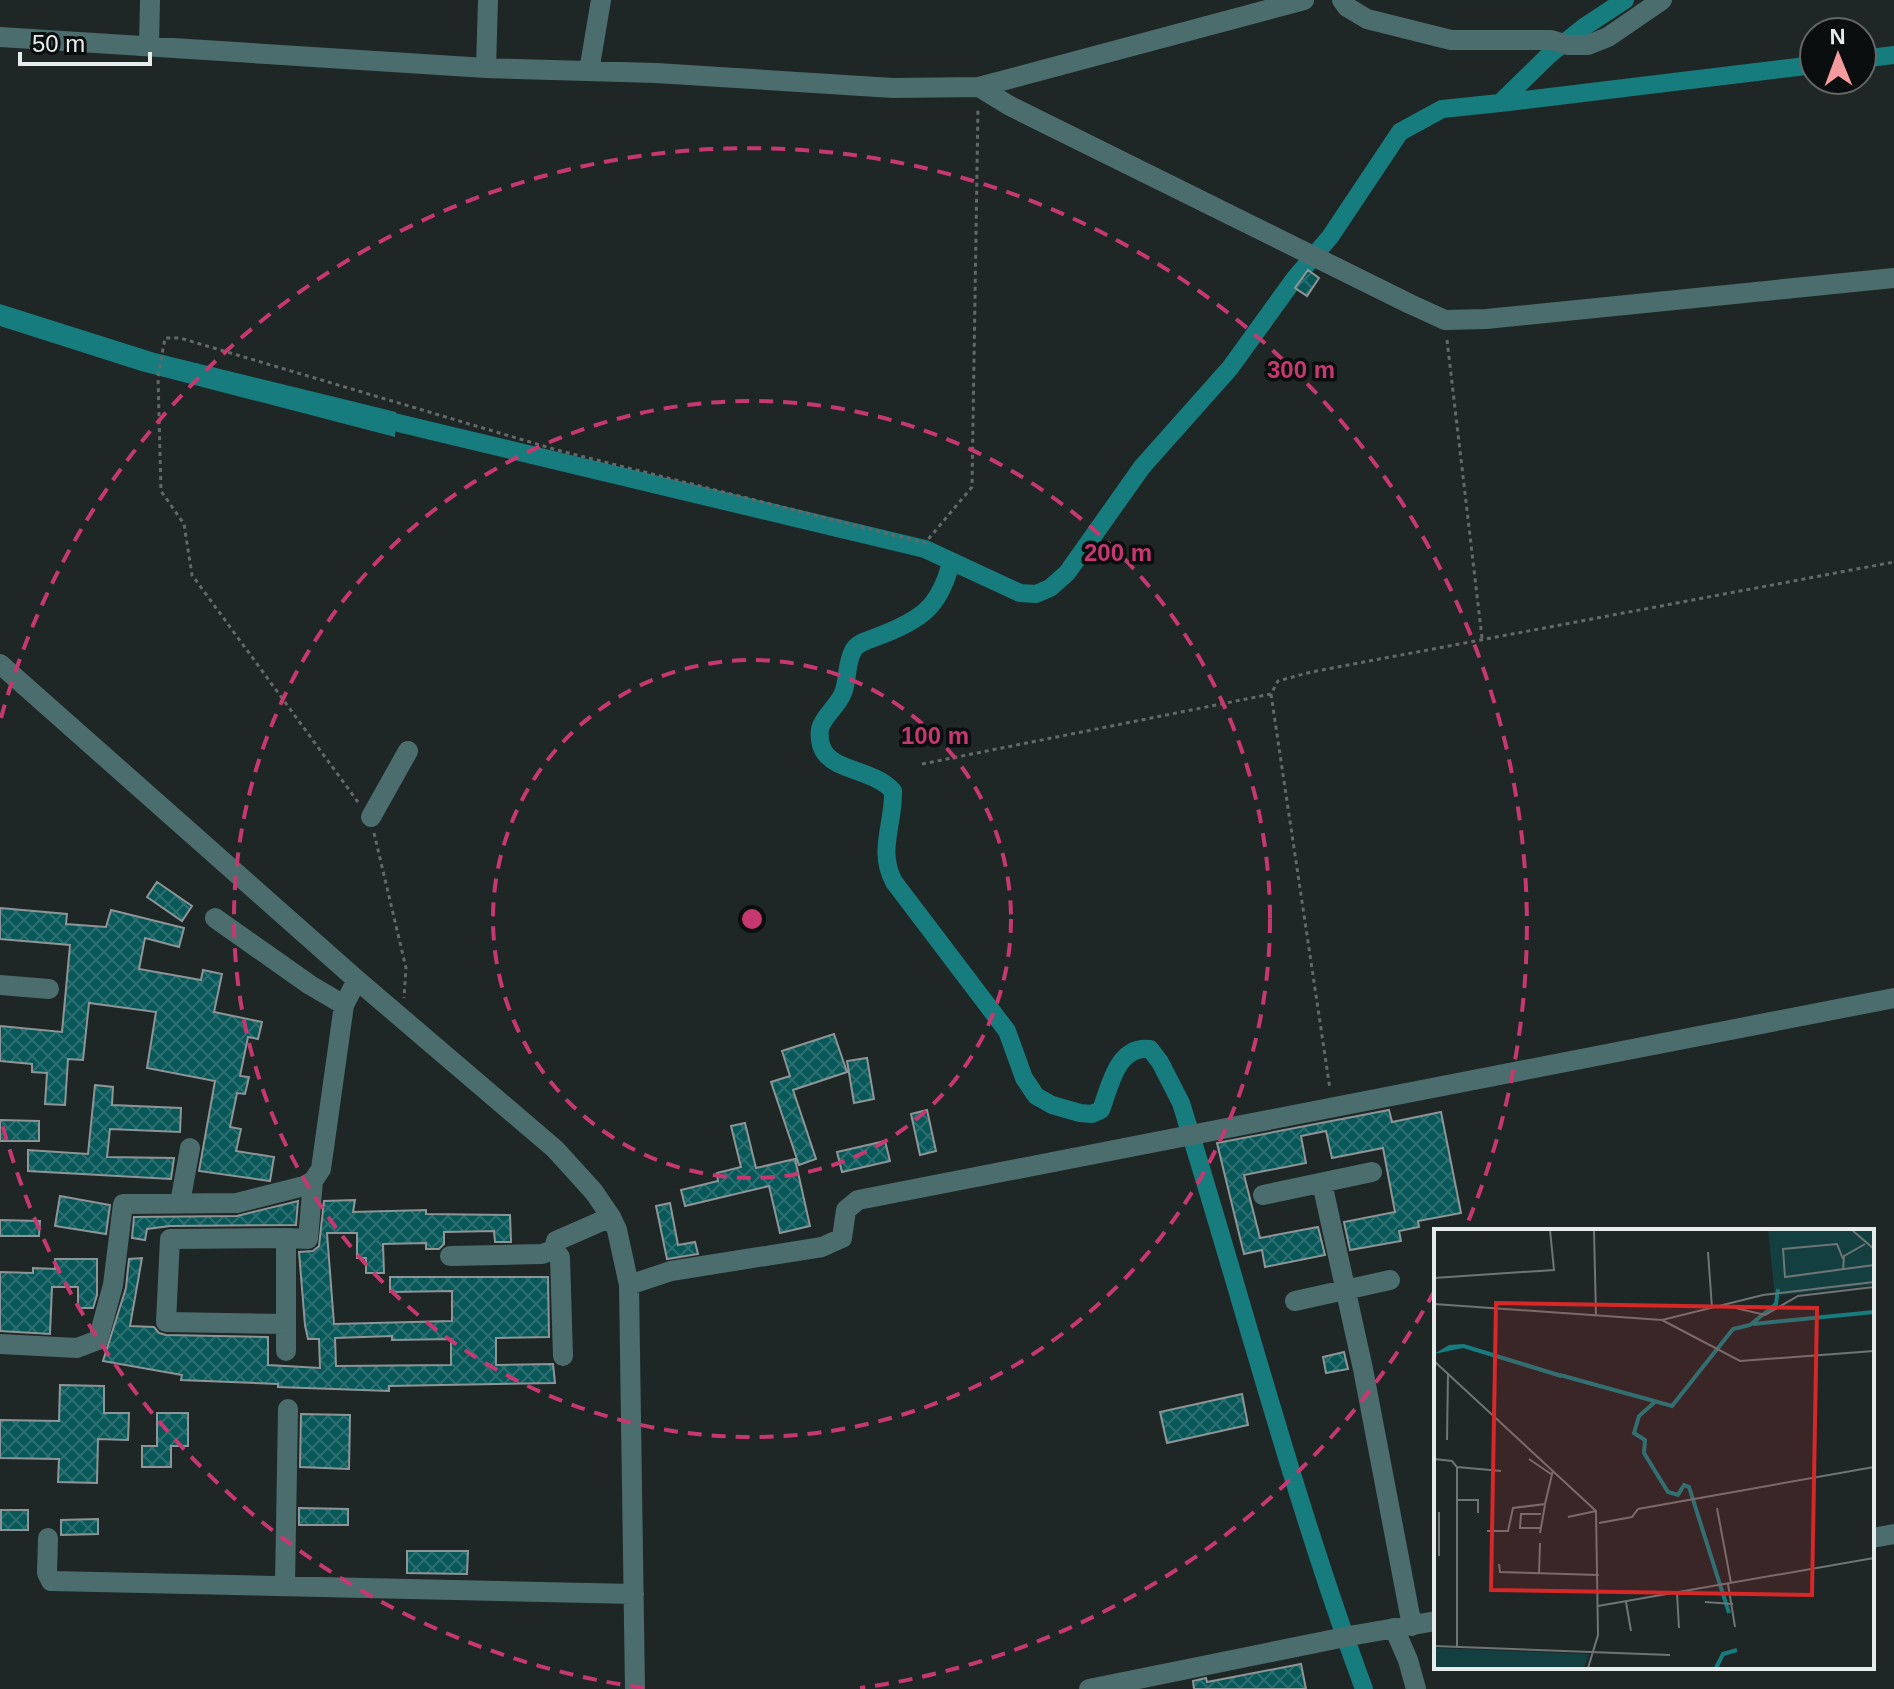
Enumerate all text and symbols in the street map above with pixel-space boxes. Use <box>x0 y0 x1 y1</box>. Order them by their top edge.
scale bar <box>20 16 150 66</box>
north arrow <box>1798 16 1878 96</box>
text: N <box>1829 24 1846 49</box>
text: 50 m <box>32 30 85 57</box>
text: 300 m <box>1267 356 1335 383</box>
text: 200 m <box>1084 539 1152 566</box>
text: 100 m <box>901 722 969 749</box>
centre of rings <box>738 905 766 933</box>
inset map <box>1434 1229 1874 1669</box>

